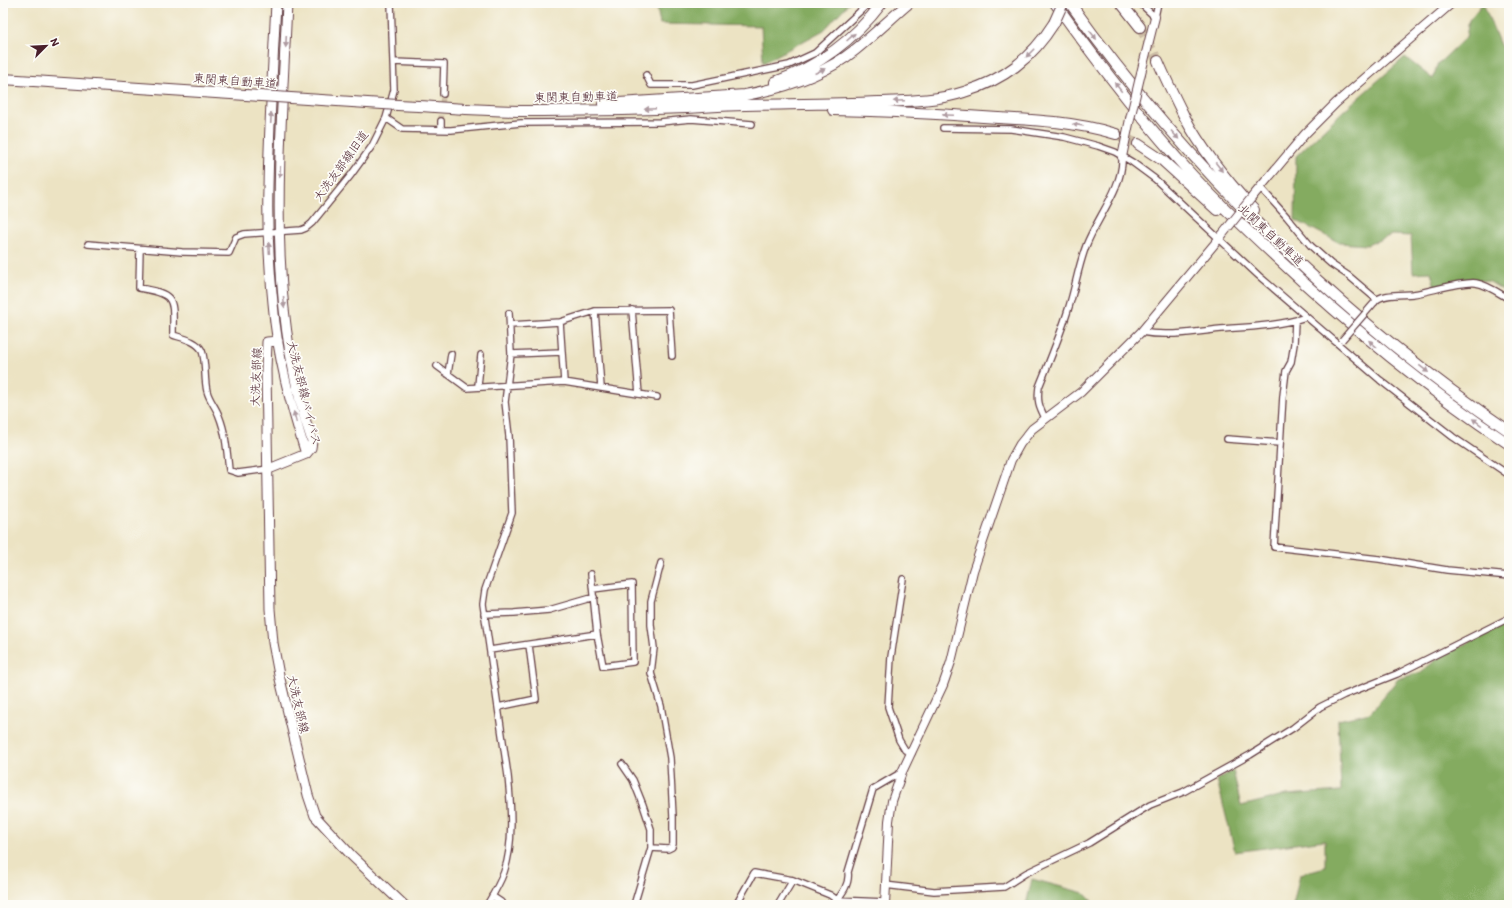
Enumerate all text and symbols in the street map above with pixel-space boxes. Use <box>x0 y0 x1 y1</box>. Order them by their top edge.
north arrow <box>26 26 66 66</box>
one-way arrow <box>1089 29 1097 40</box>
one-way arrow <box>847 33 856 42</box>
text: N <box>47 36 62 48</box>
one-way arrow <box>282 36 289 48</box>
one-way arrow <box>1025 48 1035 58</box>
one-way arrow <box>814 68 825 74</box>
street label: 東関東自動車道 <box>193 71 277 91</box>
one-way arrow <box>1113 81 1122 92</box>
street label: 東関東自動車道 <box>534 89 618 105</box>
one-way arrow <box>893 97 905 104</box>
one-way arrow <box>643 106 656 112</box>
one-way arrow <box>268 111 274 124</box>
one-way arrow <box>942 111 954 118</box>
one-way arrow <box>1072 122 1084 128</box>
street label: 大洗友部線旧道 <box>311 128 371 204</box>
one-way arrow <box>1171 130 1180 140</box>
one-way arrow <box>1215 162 1223 173</box>
one-way arrow <box>276 166 283 178</box>
street label: 北関東自動車道 <box>1236 201 1306 269</box>
one-way arrow <box>266 241 273 254</box>
one-way arrow <box>280 296 287 308</box>
street label: 大洗友部線バイパス <box>284 339 324 447</box>
one-way arrow <box>1368 339 1379 348</box>
street label: 大洗友部線 <box>248 347 264 407</box>
one-way arrow <box>1418 365 1429 373</box>
one-way arrow <box>292 411 298 423</box>
one-way arrow <box>1471 418 1482 426</box>
street label: 大洗友部線 <box>284 673 312 735</box>

